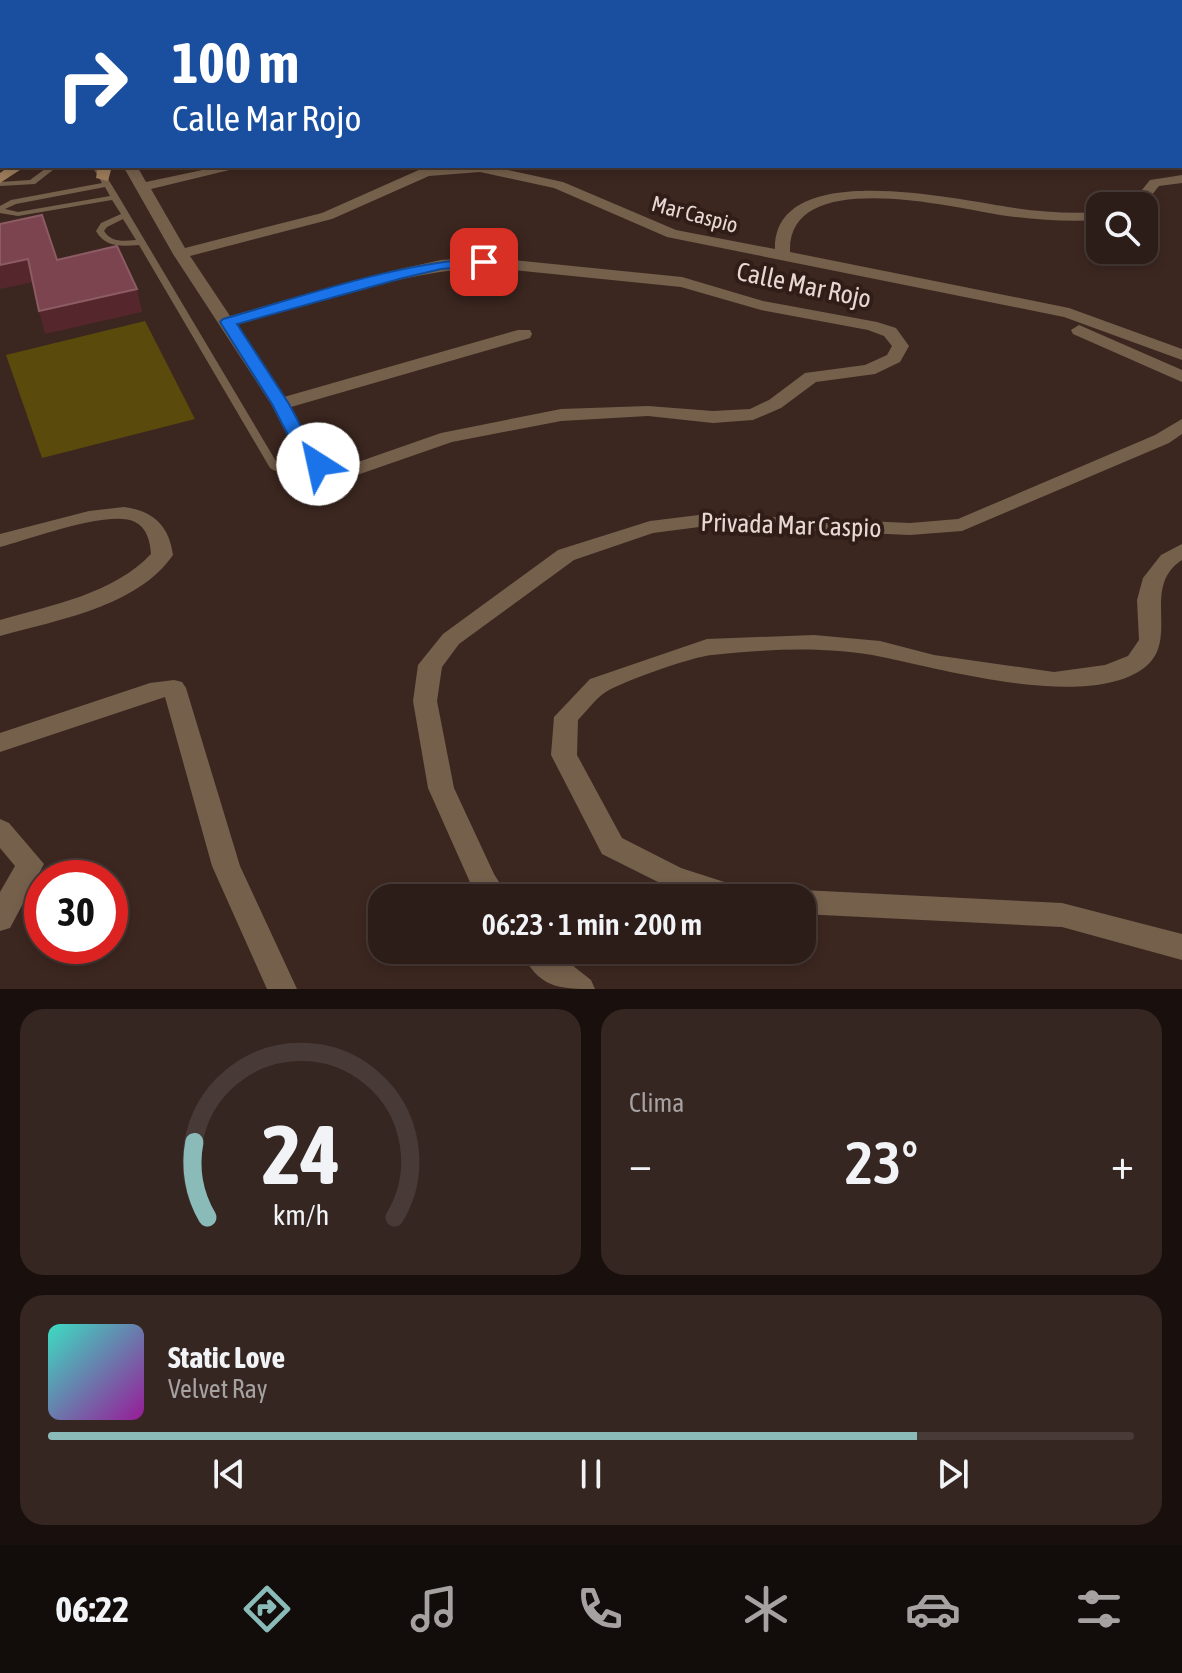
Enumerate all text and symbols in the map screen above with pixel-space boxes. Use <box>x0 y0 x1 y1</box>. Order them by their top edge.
text: 100 m <box>172 31 299 95</box>
icon: right <box>40 32 144 136</box>
text: Calle Mar Rojo <box>172 97 361 139</box>
street label: Mar Caspio <box>649 190 741 238</box>
map controls <box>1086 192 1158 264</box>
button: search <box>1086 192 1158 264</box>
pin <box>450 228 518 296</box>
icon: arrive <box>462 240 506 284</box>
street label: Calle Mar Rojo <box>734 256 874 314</box>
position arrow <box>276 422 360 506</box>
street label: Privada Mar Caspio <box>700 507 882 543</box>
speed limit sign: 30 <box>24 860 128 964</box>
text: 06:23 · 1 min · 200 m <box>482 907 702 941</box>
text: Clima <box>629 1088 684 1118</box>
text: 24 <box>261 1106 340 1202</box>
text: 23° <box>845 1128 918 1197</box>
text: − <box>629 1138 652 1188</box>
text: + <box>1111 1138 1134 1188</box>
text: km/h <box>272 1198 329 1231</box>
text: Static Love <box>168 1340 285 1374</box>
text: Velvet Ray <box>168 1374 268 1404</box>
icon: previous <box>207 1452 251 1496</box>
icon: pause <box>569 1452 613 1496</box>
icon: next <box>931 1452 975 1496</box>
icon: directions <box>239 1581 295 1637</box>
icon: music <box>406 1581 462 1637</box>
icon: phone <box>572 1581 628 1637</box>
icon: climate <box>738 1581 794 1637</box>
icon: car <box>905 1581 961 1637</box>
icon: filters <box>1071 1581 1127 1637</box>
text: 06:22 <box>55 1588 129 1630</box>

